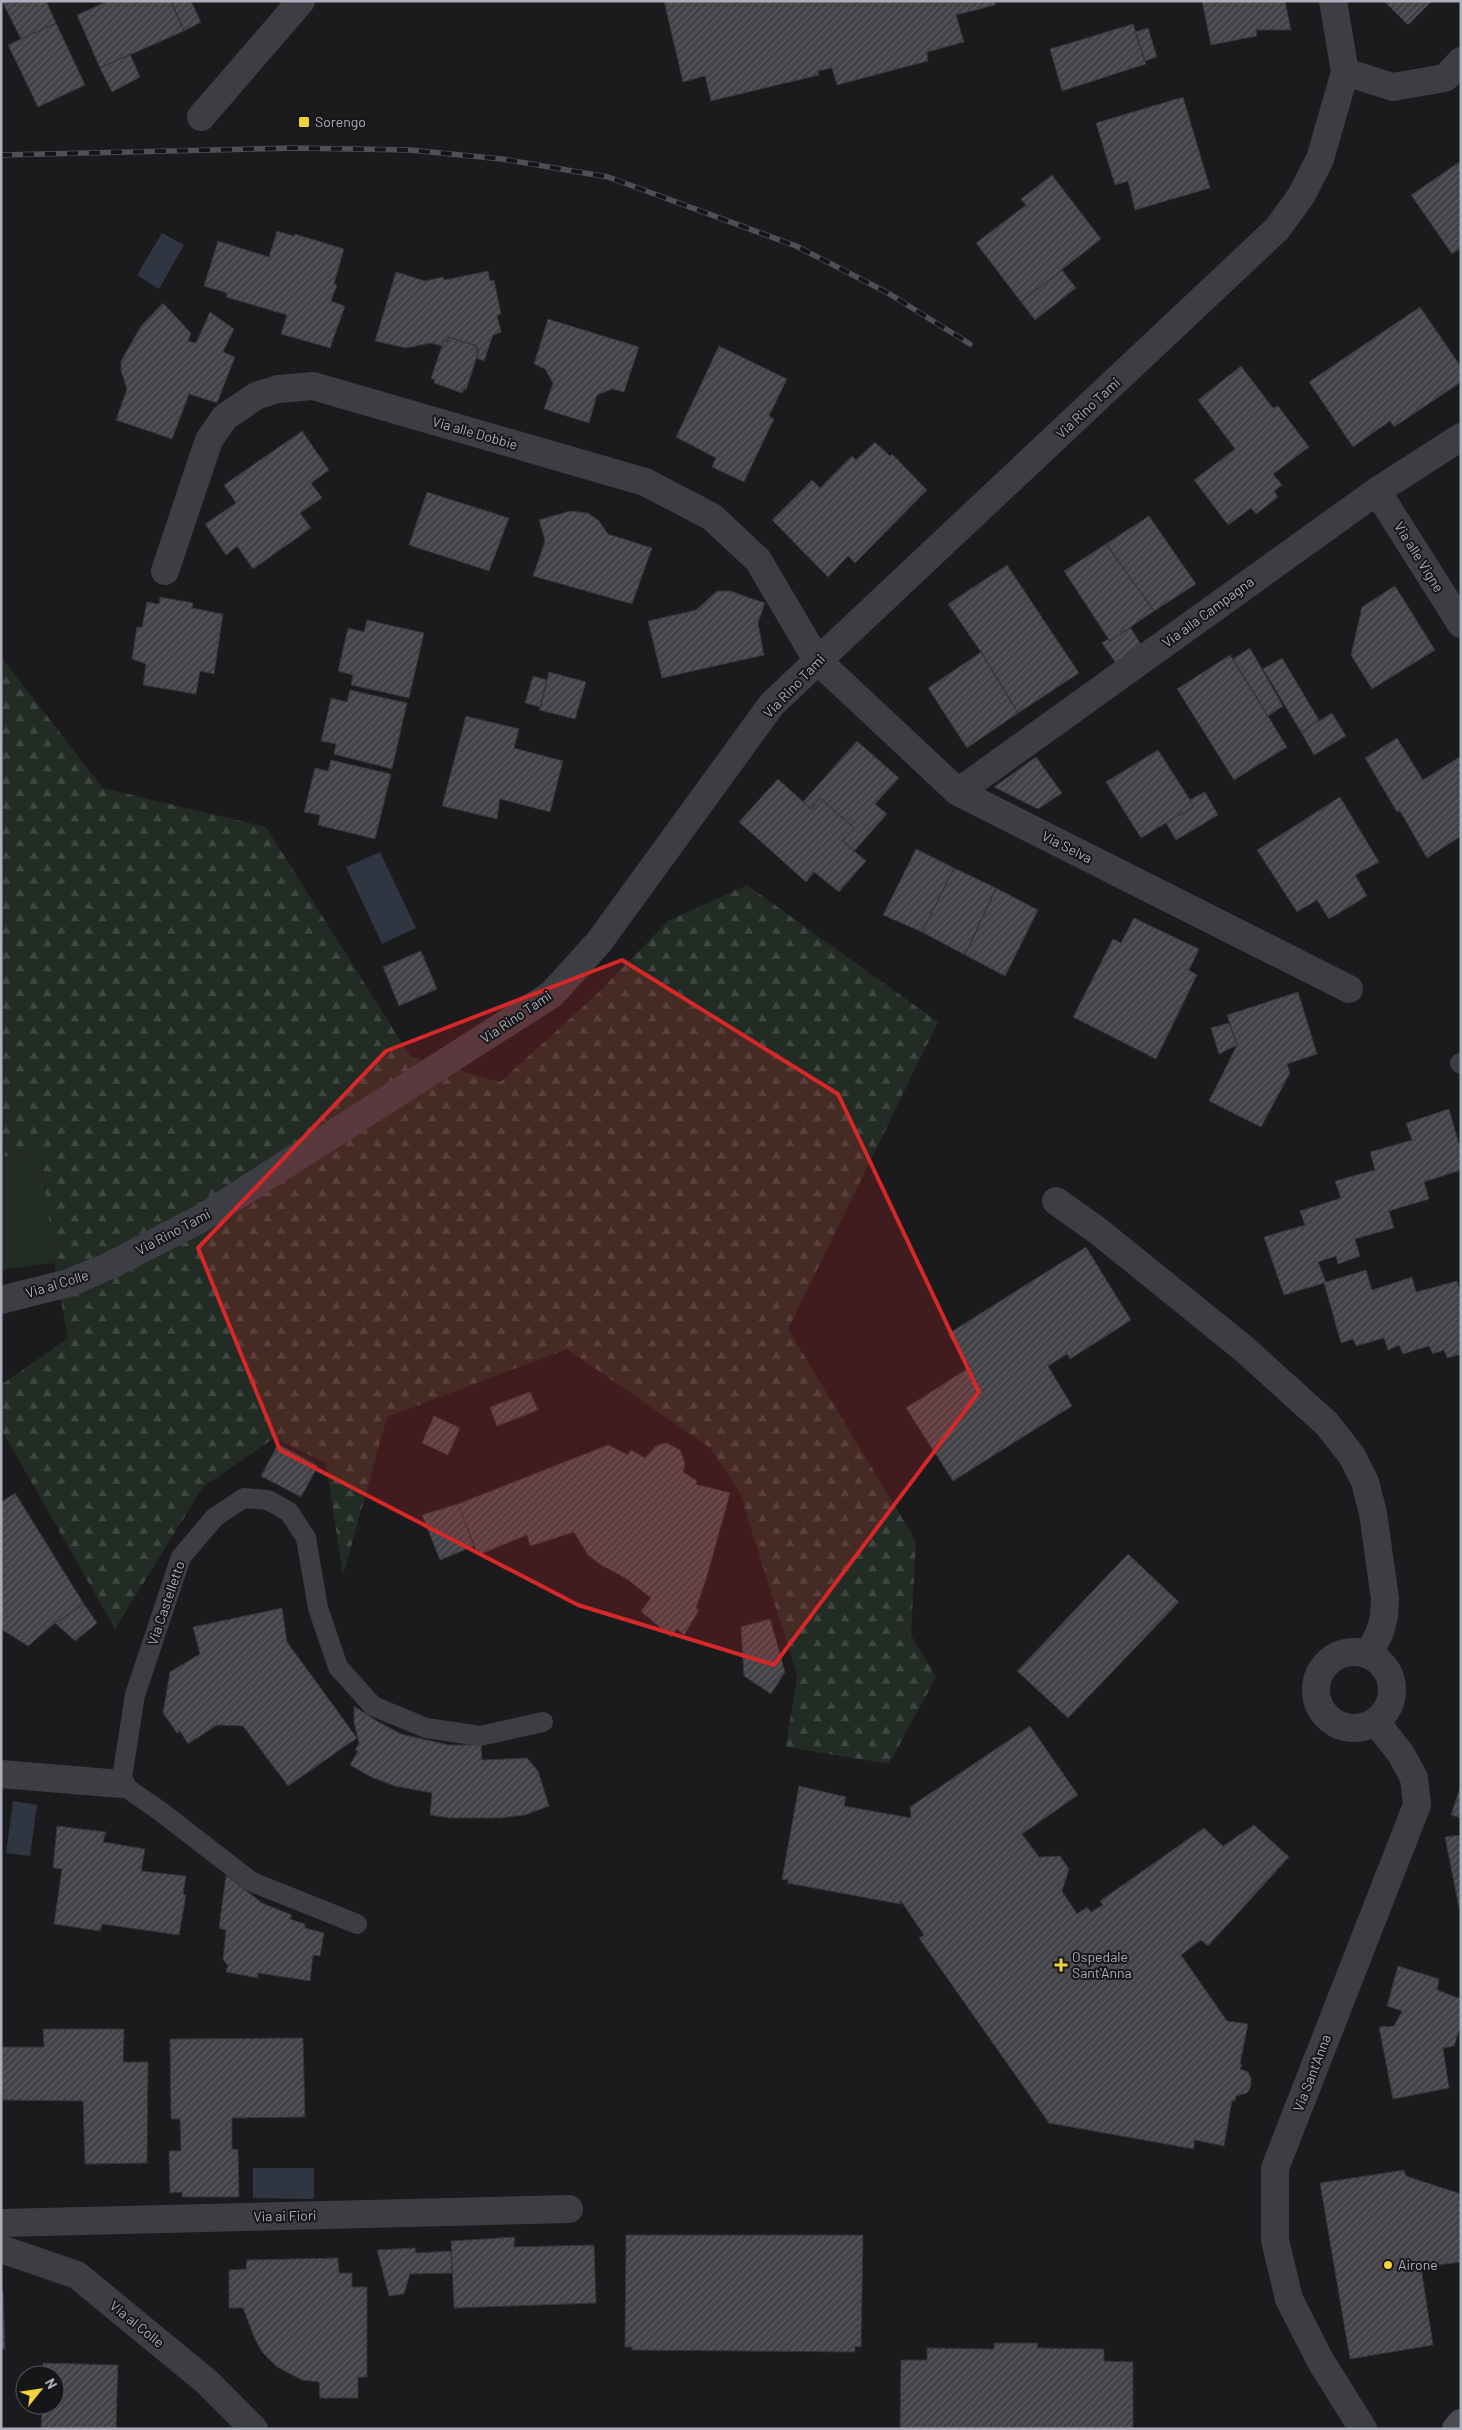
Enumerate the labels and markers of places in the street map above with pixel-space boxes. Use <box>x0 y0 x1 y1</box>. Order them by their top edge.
place label: Sorengo <box>315 113 366 130</box>
marker: Sorengo <box>297 115 311 129</box>
place label: Ospedale Sant'Anna <box>1072 1948 1132 1981</box>
marker: Ospedale Sant'Anna <box>1054 1958 1068 1972</box>
place label: Airone <box>1398 2256 1438 2273</box>
marker: Airone <box>1382 2259 1394 2271</box>

